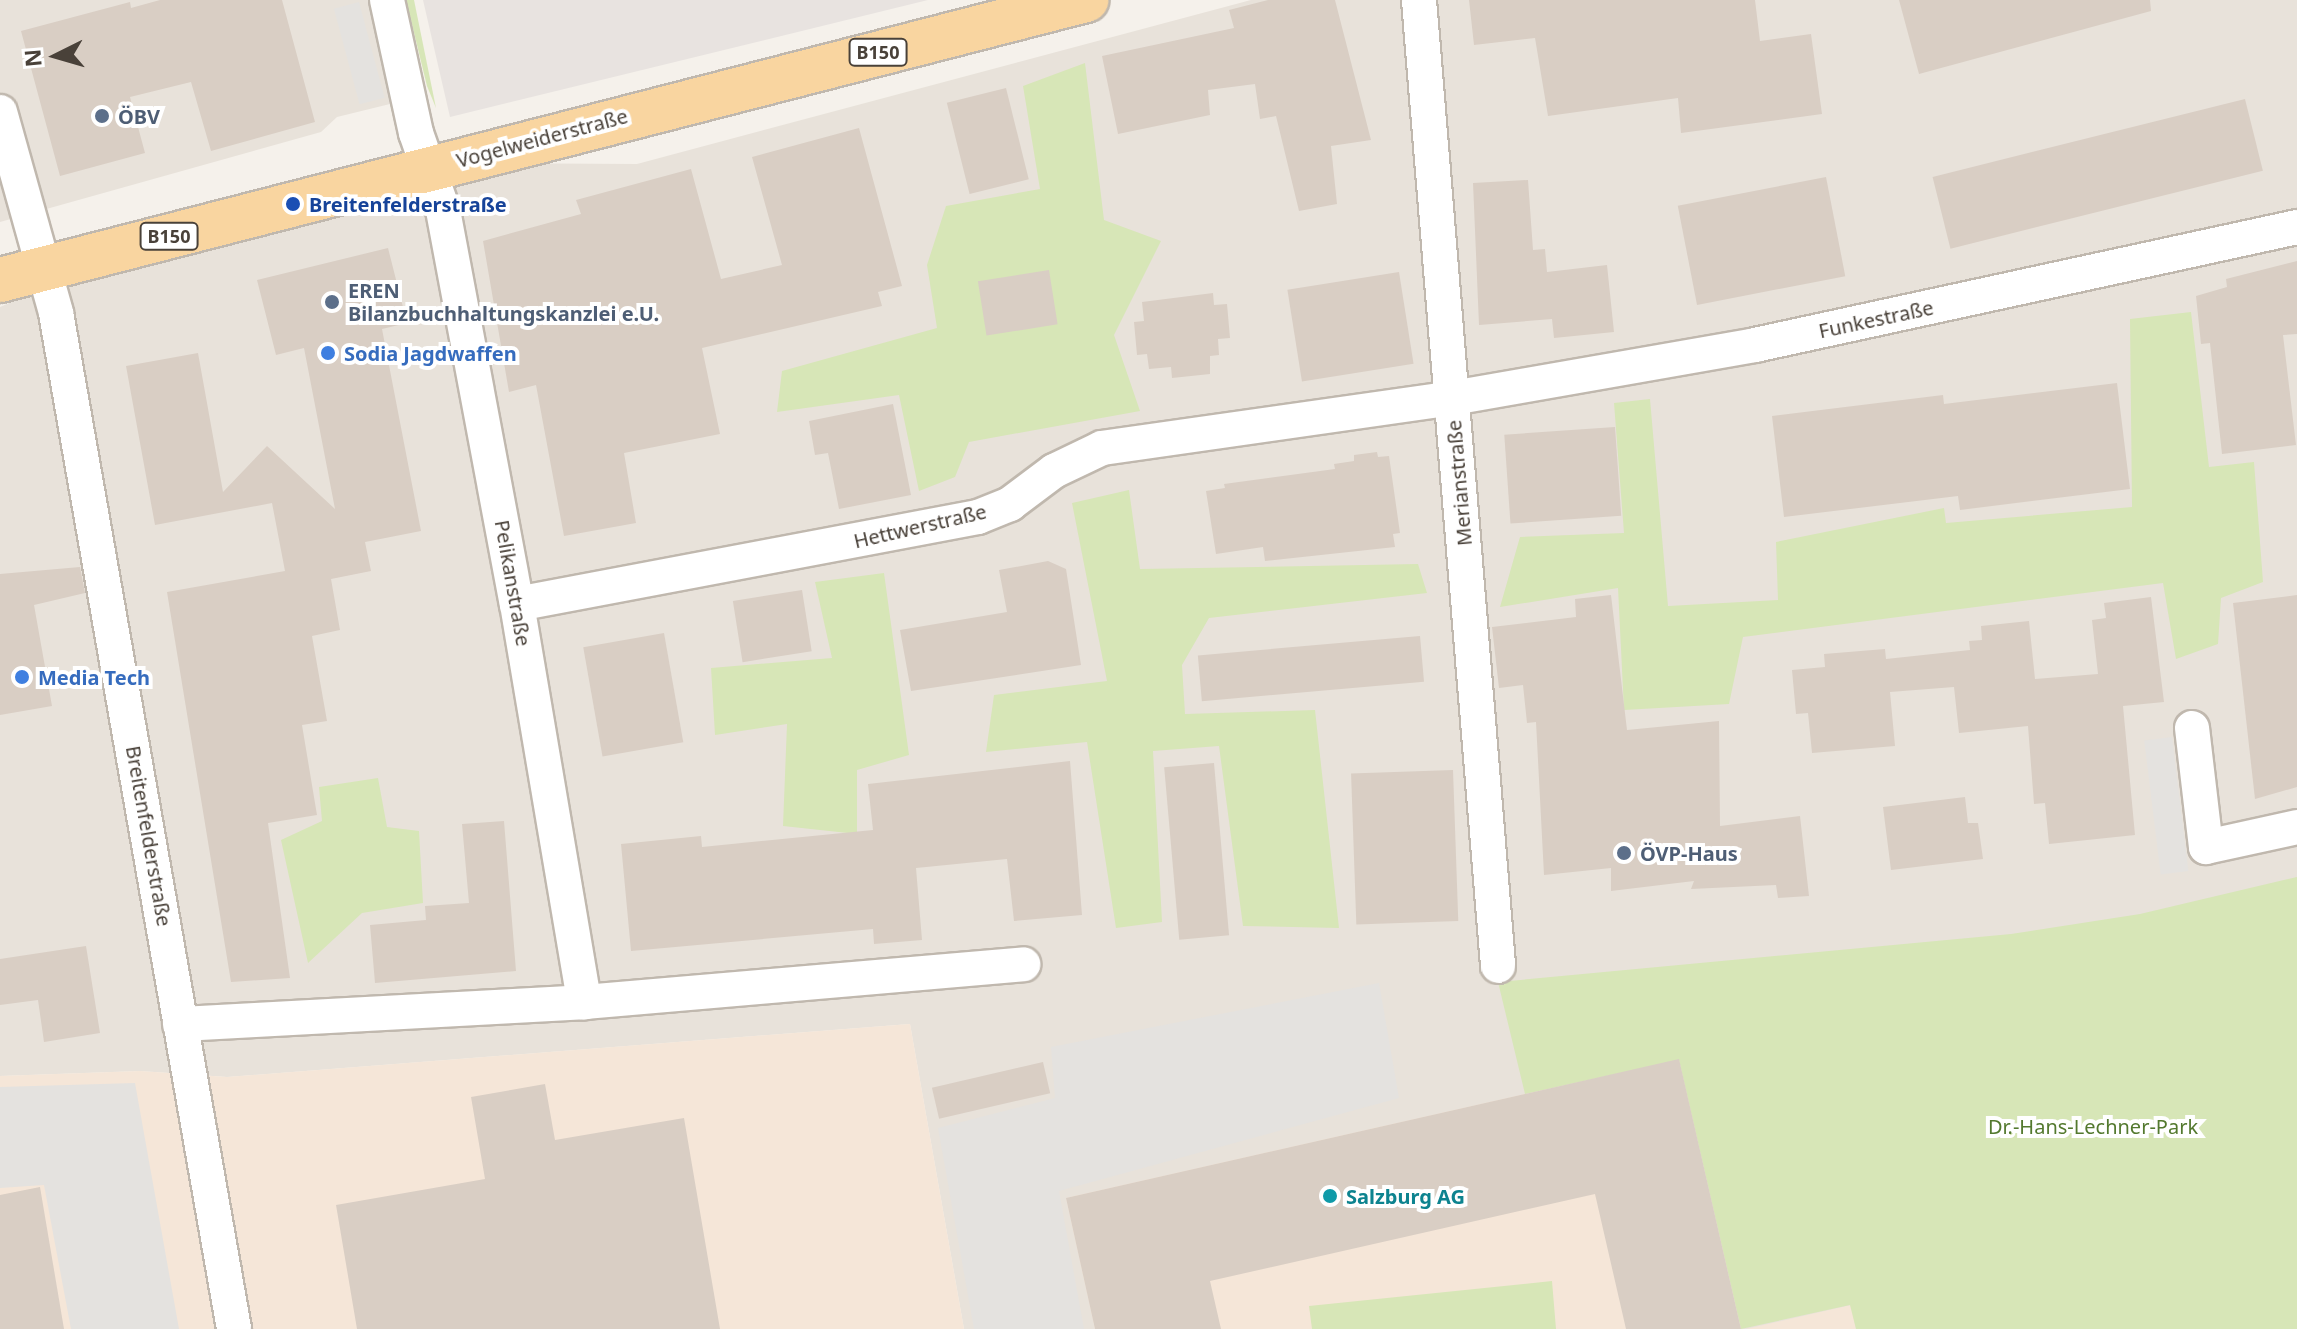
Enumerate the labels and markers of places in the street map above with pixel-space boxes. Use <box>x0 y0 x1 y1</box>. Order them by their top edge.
place label: ÖBV <box>118 104 160 128</box>
marker: ÖBV <box>93 107 111 125</box>
place label: Breitenfelderstraße <box>309 192 507 216</box>
marker: Breitenfelderstraße <box>284 195 302 213</box>
place label: EREN Bilanzbuchhaltungskanzlei e.U. <box>348 278 659 325</box>
marker: EREN Bilanzbuchhaltungskanzlei e.U. <box>323 293 341 311</box>
place label: Sodia Jagdwaffen <box>344 341 517 365</box>
marker: Sodia Jagdwaffen <box>319 344 337 362</box>
place label: Media Tech <box>38 665 150 689</box>
marker: Media Tech <box>13 668 31 686</box>
place label: ÖVP-Haus <box>1640 841 1738 865</box>
marker: ÖVP-Haus <box>1615 844 1633 862</box>
place label: Salzburg AG <box>1346 1184 1465 1208</box>
marker: Salzburg AG <box>1321 1187 1339 1205</box>

